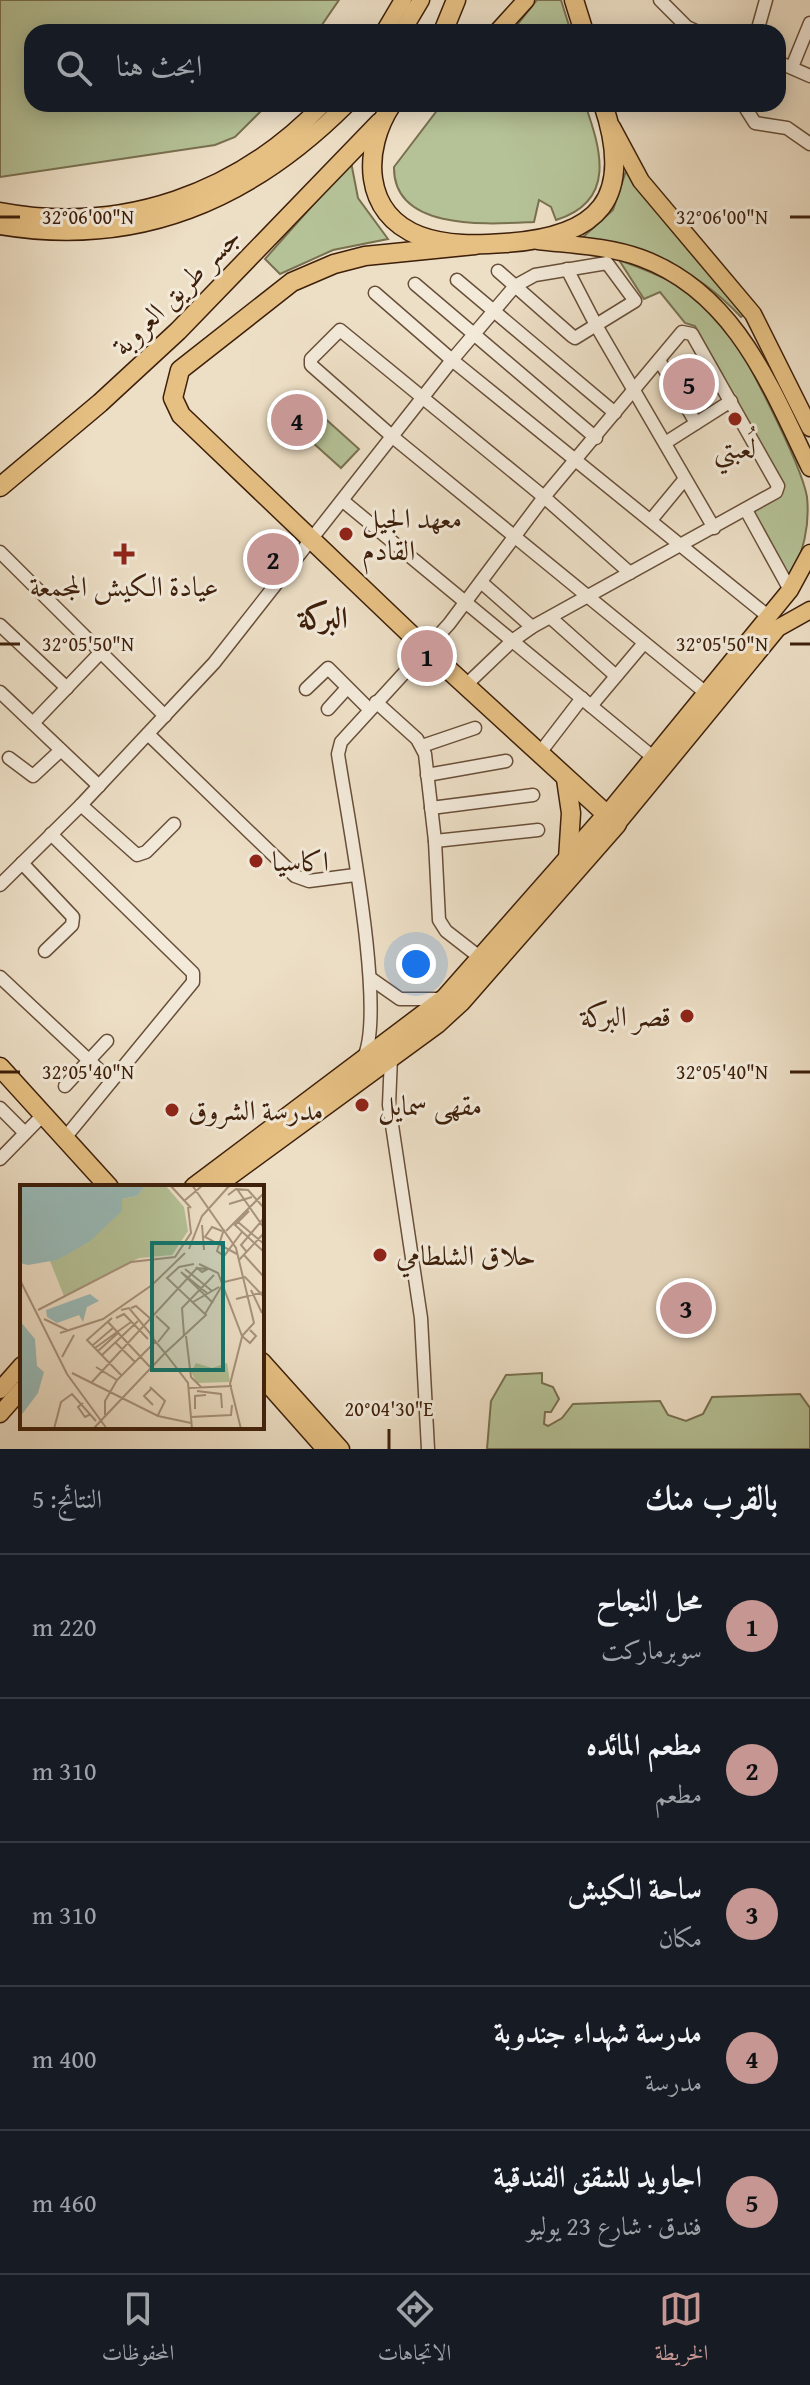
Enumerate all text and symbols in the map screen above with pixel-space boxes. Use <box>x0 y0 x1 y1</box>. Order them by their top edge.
search box <box>24 24 786 112</box>
text: ابحث هنا <box>116 43 203 87</box>
icon: search <box>52 46 96 90</box>
text: 32°06'00"N <box>42 202 134 231</box>
text: 32°06'00"N <box>676 202 768 231</box>
street label: جسر طريق العروبة <box>102 217 250 365</box>
pin: 5 <box>663 354 715 414</box>
pin: 4 <box>271 390 323 450</box>
marker: لُعبتي <box>726 410 744 428</box>
place label: لُعبتي <box>714 425 756 475</box>
place label: معهد الجيل القادم <box>362 497 462 575</box>
marker: معهد الجيل القادم <box>337 525 355 543</box>
pin: 2 <box>247 529 299 589</box>
marker: عيادة الكيش المجمعة <box>113 543 135 565</box>
place label: عيادة الكيش المجمعة <box>29 565 219 606</box>
district label: البركة <box>296 595 348 639</box>
pin: 1 <box>401 626 453 686</box>
text: 32°05'50"N <box>42 629 134 658</box>
text: 32°05'50"N <box>676 629 768 658</box>
place label: اكاسيا <box>272 840 329 881</box>
marker: اكاسيا <box>247 852 265 870</box>
your location <box>396 944 436 984</box>
place label: قصر البركة <box>578 995 671 1036</box>
marker: قصر البركة <box>678 1007 696 1025</box>
text: 32°05'40"N <box>42 1057 134 1086</box>
text: 32°05'40"N <box>676 1057 768 1086</box>
place label: مقهى سمايل <box>378 1084 482 1125</box>
place label: مدرسة الشروق <box>188 1089 323 1130</box>
marker: مقهى سمايل <box>353 1096 371 1114</box>
marker: مدرسة الشروق <box>163 1101 181 1119</box>
inset map <box>20 1185 264 1429</box>
place label: حلاق الشلطامي <box>396 1234 536 1278</box>
marker: حلاق الشلطامي <box>371 1246 389 1264</box>
pin: 3 <box>660 1278 712 1338</box>
text: 20°04'30"E <box>345 1394 433 1423</box>
text: بالقرب منك <box>645 1472 778 1521</box>
text: النتائج: 5 <box>32 1479 102 1518</box>
text: محل النجاح <box>596 1578 702 1622</box>
text: 220 m <box>32 1607 97 1646</box>
text: 1 <box>745 1607 759 1646</box>
text: سوبرماركت <box>601 1630 702 1669</box>
text: مطعم المائده <box>586 1722 702 1766</box>
text: 310 m <box>32 1751 97 1790</box>
text: 2 <box>745 1751 759 1790</box>
text: مطعم <box>654 1774 702 1813</box>
text: ساحة الكيش <box>567 1866 702 1910</box>
text: 310 m <box>32 1895 97 1934</box>
text: 3 <box>745 1895 759 1934</box>
text: مكان <box>658 1918 702 1957</box>
text: مدرسة شهداء جندوبة <box>494 2010 702 2054</box>
text: 400 m <box>32 2039 97 2078</box>
text: 4 <box>745 2039 759 2078</box>
text: مدرسة <box>645 2062 702 2101</box>
text: اجاويد للشقق الفندقية <box>493 2154 702 2198</box>
text: 460 m <box>32 2183 97 2222</box>
text: 5 <box>745 2183 759 2222</box>
text: فندق · شارع 23 يوليو <box>527 2206 702 2245</box>
tab: المحفوظات <box>102 2287 174 2374</box>
tab: الاتجاهات <box>378 2287 451 2374</box>
tab: الخريطة <box>655 2287 708 2374</box>

